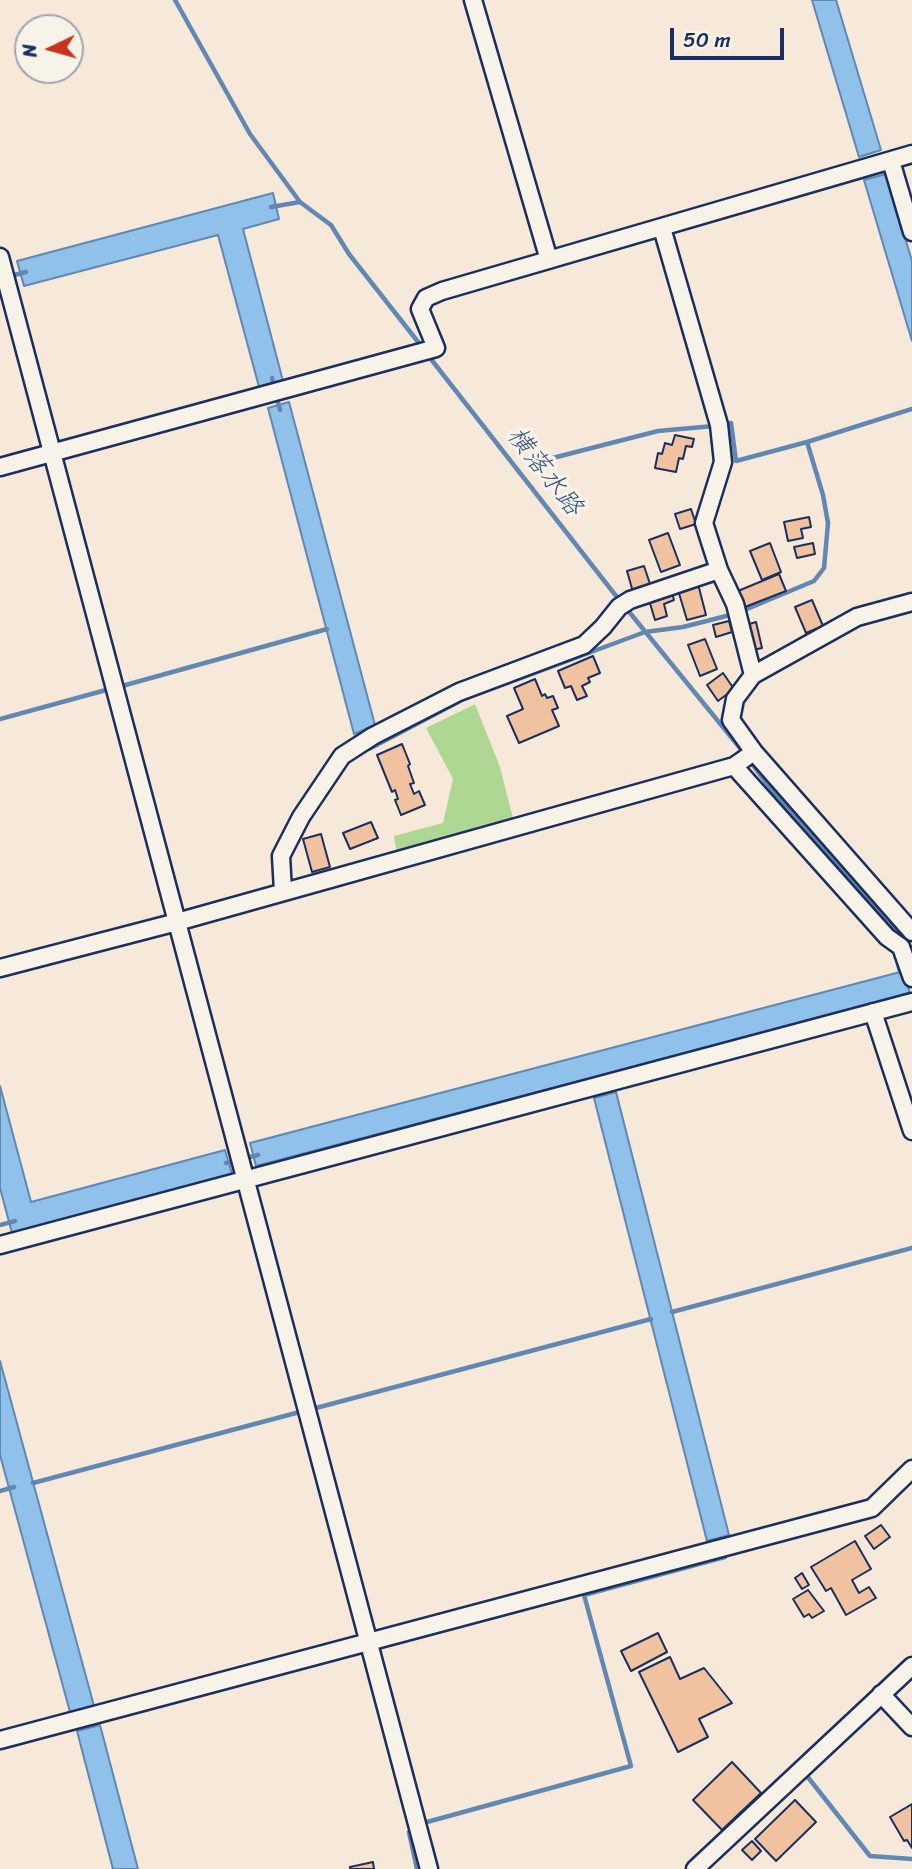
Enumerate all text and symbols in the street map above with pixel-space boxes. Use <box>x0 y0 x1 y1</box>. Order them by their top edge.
north arrow <box>14 14 84 84</box>
scale bar <box>674 14 788 58</box>
text: 50 m <box>683 21 731 59</box>
text: N <box>13 43 47 59</box>
water label: 横落水路 <box>500 421 588 523</box>

